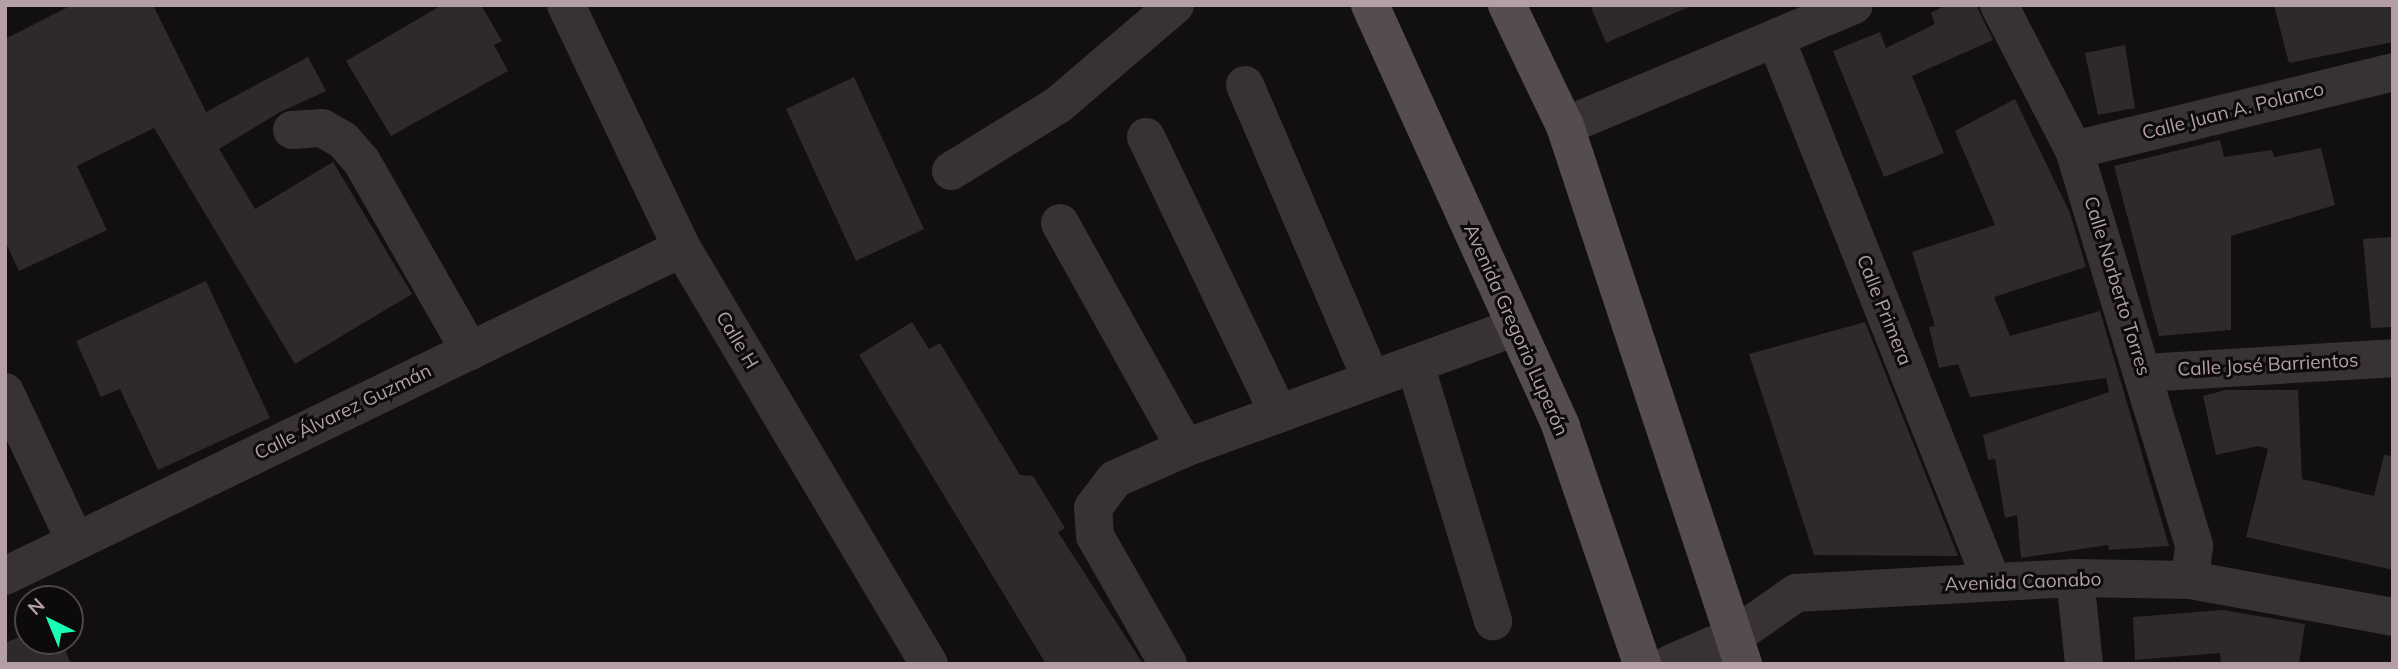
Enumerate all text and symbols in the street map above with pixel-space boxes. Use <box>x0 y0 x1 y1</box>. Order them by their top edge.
street label: Calle Juan A. Polanco <box>2140 77 2326 145</box>
street label: Calle Norberto Torres <box>2079 194 2155 378</box>
street label: Avenida Gregorio Luperón <box>1459 221 1573 439</box>
street label: Calle Primera <box>1851 251 1917 369</box>
street label: Calle H <box>711 307 763 373</box>
street label: Calle José Barrientos <box>2177 349 2359 381</box>
street label: Calle Álvarez Guzmán <box>251 359 435 465</box>
street label: Avenida Caonabo <box>1944 568 2102 596</box>
north arrow <box>14 585 84 655</box>
text: N <box>23 592 49 620</box>

